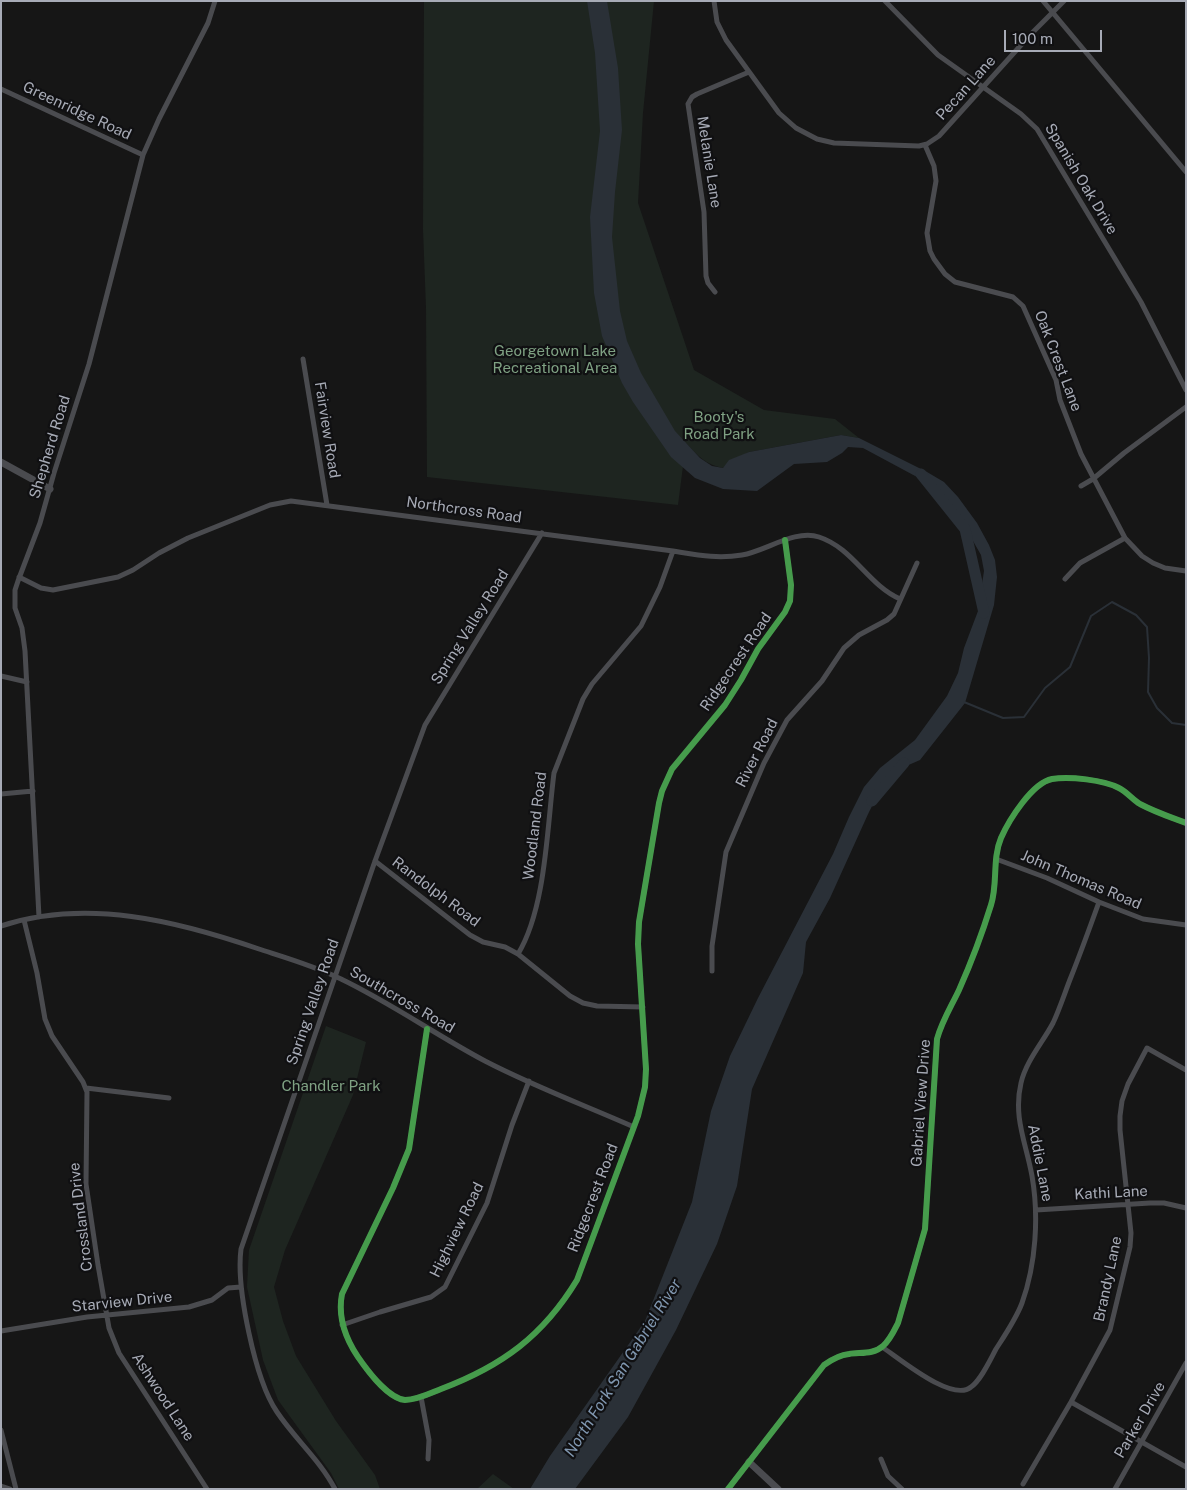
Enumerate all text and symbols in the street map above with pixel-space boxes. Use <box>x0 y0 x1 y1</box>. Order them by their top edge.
scale bar <box>1007 20 1104 52</box>
text: 100 m <box>1012 30 1053 47</box>
street label: Pecan Lane <box>932 52 1000 124</box>
street label: Greenridge Road <box>20 78 134 144</box>
street label: Melanie Lane <box>693 115 725 209</box>
street label: Spanish Oak Drive <box>1041 120 1121 238</box>
street label: Oak Crest Lane <box>1031 308 1085 414</box>
park label: Georgetown Lake Recreational Area <box>493 342 617 377</box>
street label: Fairview Road <box>310 380 344 480</box>
street label: Shepherd Road <box>26 393 74 501</box>
park label: Booty's Road Park <box>683 408 755 443</box>
street label: Northcross Road <box>405 493 523 527</box>
street label: Spring Valley Road <box>427 566 513 688</box>
street label: Ridgecrest Road <box>696 609 776 715</box>
street label: River Road <box>732 716 782 790</box>
street label: Woodland Road <box>519 771 551 881</box>
street label: John Thomas Road <box>1018 846 1144 914</box>
street label: Randolph Road <box>388 853 484 931</box>
street label: Spring Valley Road <box>283 937 343 1067</box>
street label: Southcross Road <box>346 963 458 1037</box>
street label: Gabriel View Drive <box>908 1039 934 1167</box>
park label: Chandler Park <box>281 1077 381 1095</box>
street label: Addie Lane <box>1024 1123 1056 1203</box>
street label: Ridgecrest Road <box>564 1141 622 1255</box>
street label: Crossland Drive <box>65 1162 97 1272</box>
street label: Highview Road <box>426 1180 488 1280</box>
street label: Kathi Lane <box>1074 1182 1148 1204</box>
street label: Brandy Lane <box>1090 1235 1126 1323</box>
water label: North Fork San Gabriel River <box>560 1276 686 1460</box>
street label: Starview Drive <box>71 1288 173 1316</box>
street label: Ashwood Lane <box>128 1350 198 1444</box>
street label: Parker Drive <box>1111 1378 1169 1462</box>

